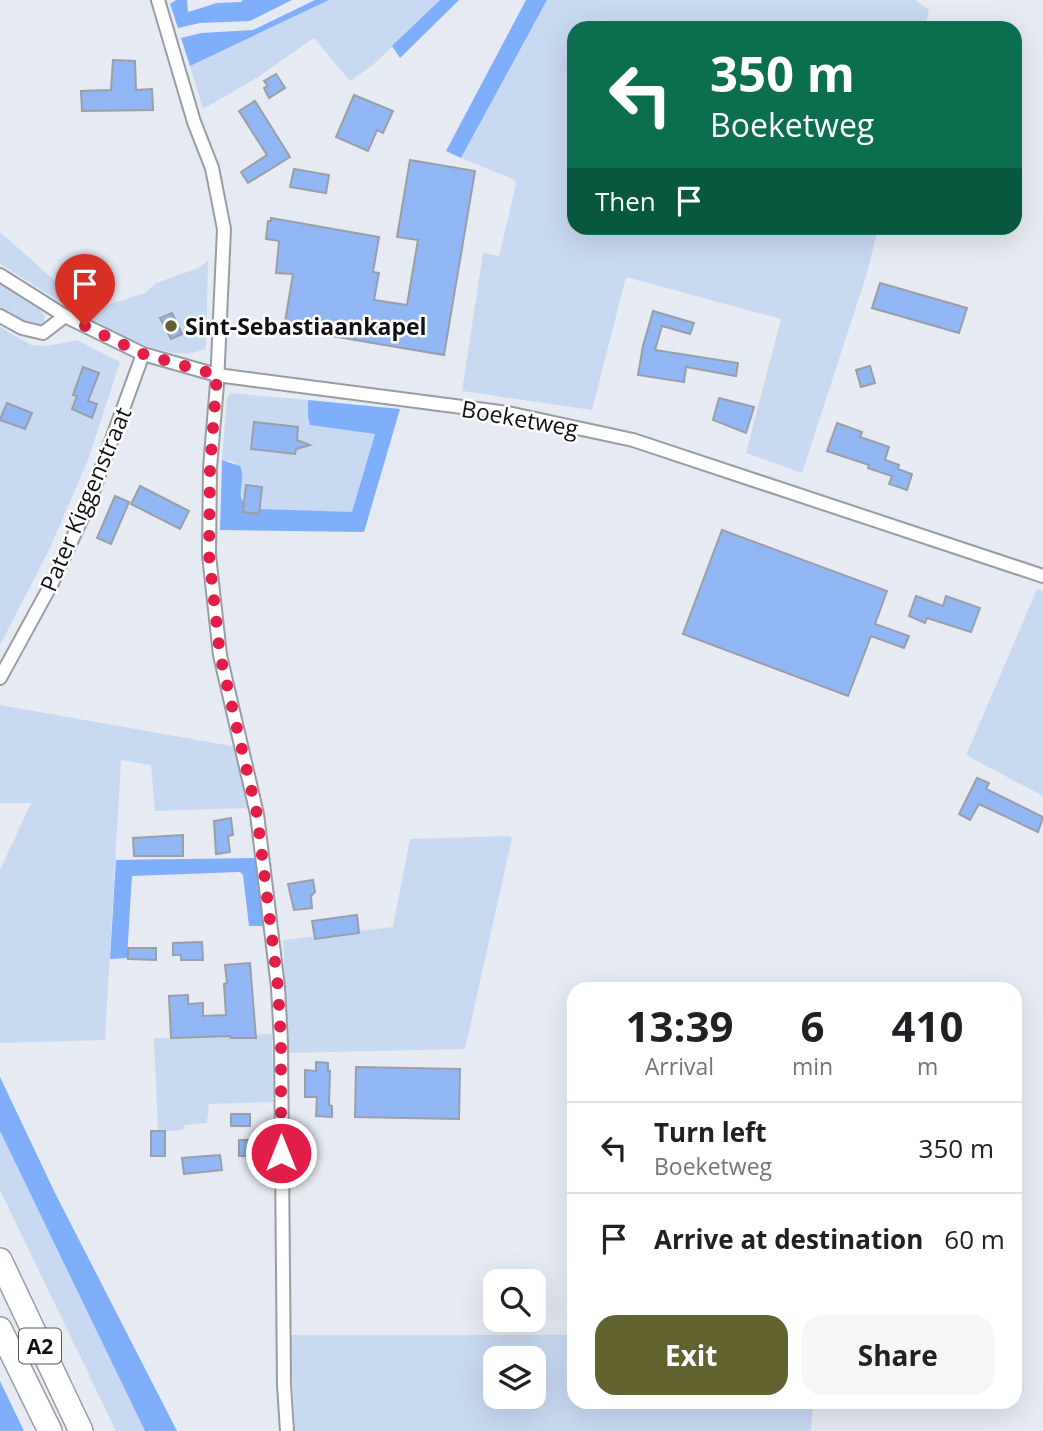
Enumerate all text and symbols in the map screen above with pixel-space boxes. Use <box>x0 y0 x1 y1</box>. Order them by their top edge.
text: 350 m <box>710 40 855 106</box>
icon: left <box>595 49 686 140</box>
text: Boeketweg <box>710 103 874 146</box>
icon: arrive <box>670 182 708 220</box>
text: Then <box>595 183 656 219</box>
pin <box>55 254 115 326</box>
icon: arrive <box>66 265 104 303</box>
place label: Sint-Sebastiaankapel <box>185 310 427 342</box>
marker: Sint-Sebastiaankapel <box>163 318 179 334</box>
street label: Boeketweg <box>459 392 581 444</box>
street label: Pater Kiggenstraat <box>32 402 138 596</box>
text: 13:39 <box>625 997 733 1054</box>
text: 6 <box>800 997 825 1054</box>
text: 410 <box>892 997 964 1054</box>
text: Arrival <box>645 1050 714 1082</box>
text: min <box>792 1050 833 1082</box>
text: m <box>917 1050 938 1082</box>
text: Turn left <box>654 1114 766 1150</box>
position arrow <box>244 1116 318 1190</box>
icon: left <box>595 1129 633 1167</box>
text: 350 m <box>919 1130 994 1166</box>
text: Boeketweg <box>654 1150 772 1182</box>
icon: arrive <box>595 1220 633 1258</box>
text: Arrive at destination <box>654 1221 923 1257</box>
text: 60 m <box>944 1221 1005 1257</box>
map controls <box>483 1269 546 1409</box>
button: search <box>483 1269 546 1332</box>
button: Exit <box>595 1315 788 1395</box>
button: Share <box>802 1315 994 1395</box>
road number: A2 <box>19 1328 61 1364</box>
button: layers <box>483 1346 546 1409</box>

